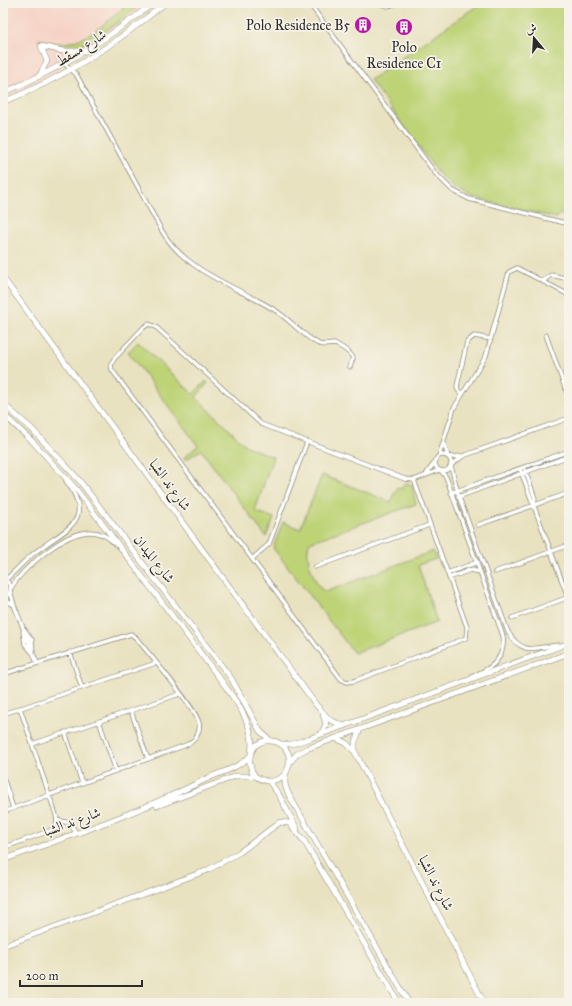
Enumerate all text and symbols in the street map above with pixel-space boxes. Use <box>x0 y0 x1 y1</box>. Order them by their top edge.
building icon: Polo Residence B5 <box>353 15 373 35</box>
place label: Polo Residence B5 <box>246 17 350 34</box>
building icon: Polo Residence C1 <box>394 17 414 37</box>
north arrow <box>514 18 554 58</box>
text: ش <box>524 21 538 37</box>
street label: شارع مسقط <box>53 26 111 73</box>
place label: Polo Residence C1 <box>367 39 442 72</box>
street label: شارع ند الشبا <box>143 456 194 516</box>
street label: شارع الميدان <box>128 532 178 588</box>
street label: شارع ند الشبا <box>41 804 104 843</box>
street label: شارع ند الشبا <box>412 853 457 915</box>
scale bar <box>20 962 142 988</box>
text: 200 m <box>26 969 59 983</box>

